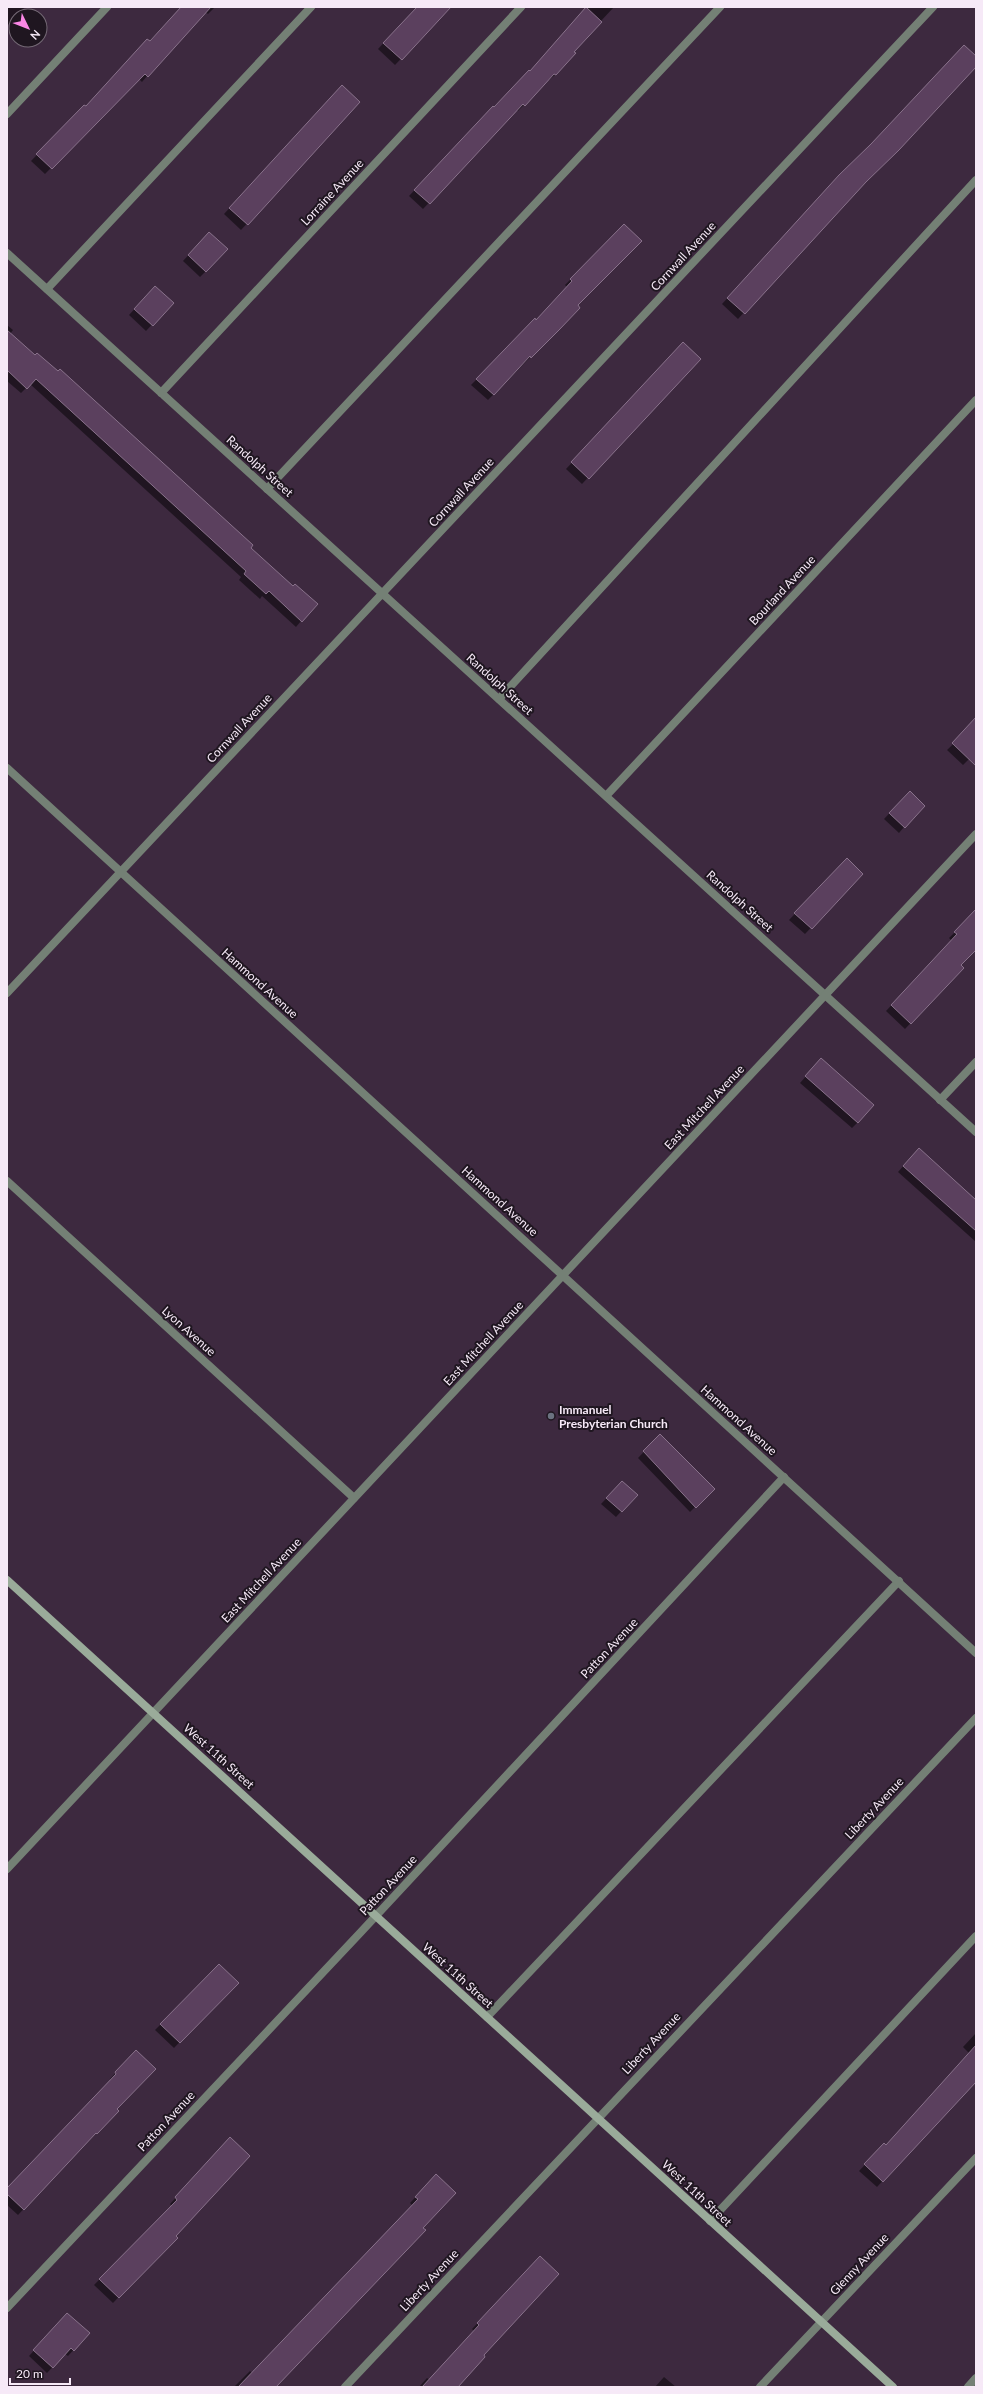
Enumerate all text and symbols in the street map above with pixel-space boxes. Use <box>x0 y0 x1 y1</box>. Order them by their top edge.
north arrow <box>8 8 48 48</box>
text: N <box>28 28 43 43</box>
street label: Lorraine Avenue <box>297 156 367 228</box>
street label: Cornwall Avenue <box>647 218 719 294</box>
street label: Randolph Street <box>224 432 297 500</box>
street label: Cornwall Avenue <box>425 454 497 530</box>
street label: Bourland Avenue <box>746 552 818 628</box>
street label: Randolph Street <box>464 650 537 718</box>
street label: Cornwall Avenue <box>203 690 275 766</box>
street label: Randolph Street <box>704 867 777 935</box>
street label: Hammond Avenue <box>219 945 301 1021</box>
street label: East Mitchell Avenue <box>661 1062 747 1152</box>
street label: Hammond Avenue <box>459 1163 541 1239</box>
street label: East Mitchell Avenue <box>440 1298 526 1388</box>
street label: Lyon Avenue <box>159 1303 219 1359</box>
street label: Hammond Avenue <box>698 1382 780 1458</box>
place label: Immanuel Presbyterian Church <box>559 1402 668 1431</box>
marker: Immanuel Presbyterian Church <box>546 1411 556 1421</box>
street label: East Mitchell Avenue <box>218 1535 304 1625</box>
street label: Patton Avenue <box>577 1615 641 1681</box>
street label: West 11th Street <box>180 1720 258 1792</box>
street label: Liberty Avenue <box>842 1774 906 1842</box>
street label: Patton Avenue <box>356 1852 420 1918</box>
street label: West 11th Street <box>419 1939 497 2011</box>
street label: Liberty Avenue <box>619 2009 683 2077</box>
street label: Patton Avenue <box>134 2088 198 2154</box>
street label: West 11th Street <box>659 2157 736 2230</box>
street label: Glenny Avenue <box>826 2230 892 2298</box>
street label: Liberty Avenue <box>397 2246 461 2314</box>
scale bar <box>10 2360 70 2386</box>
text: 20 m <box>16 2366 43 2381</box>

